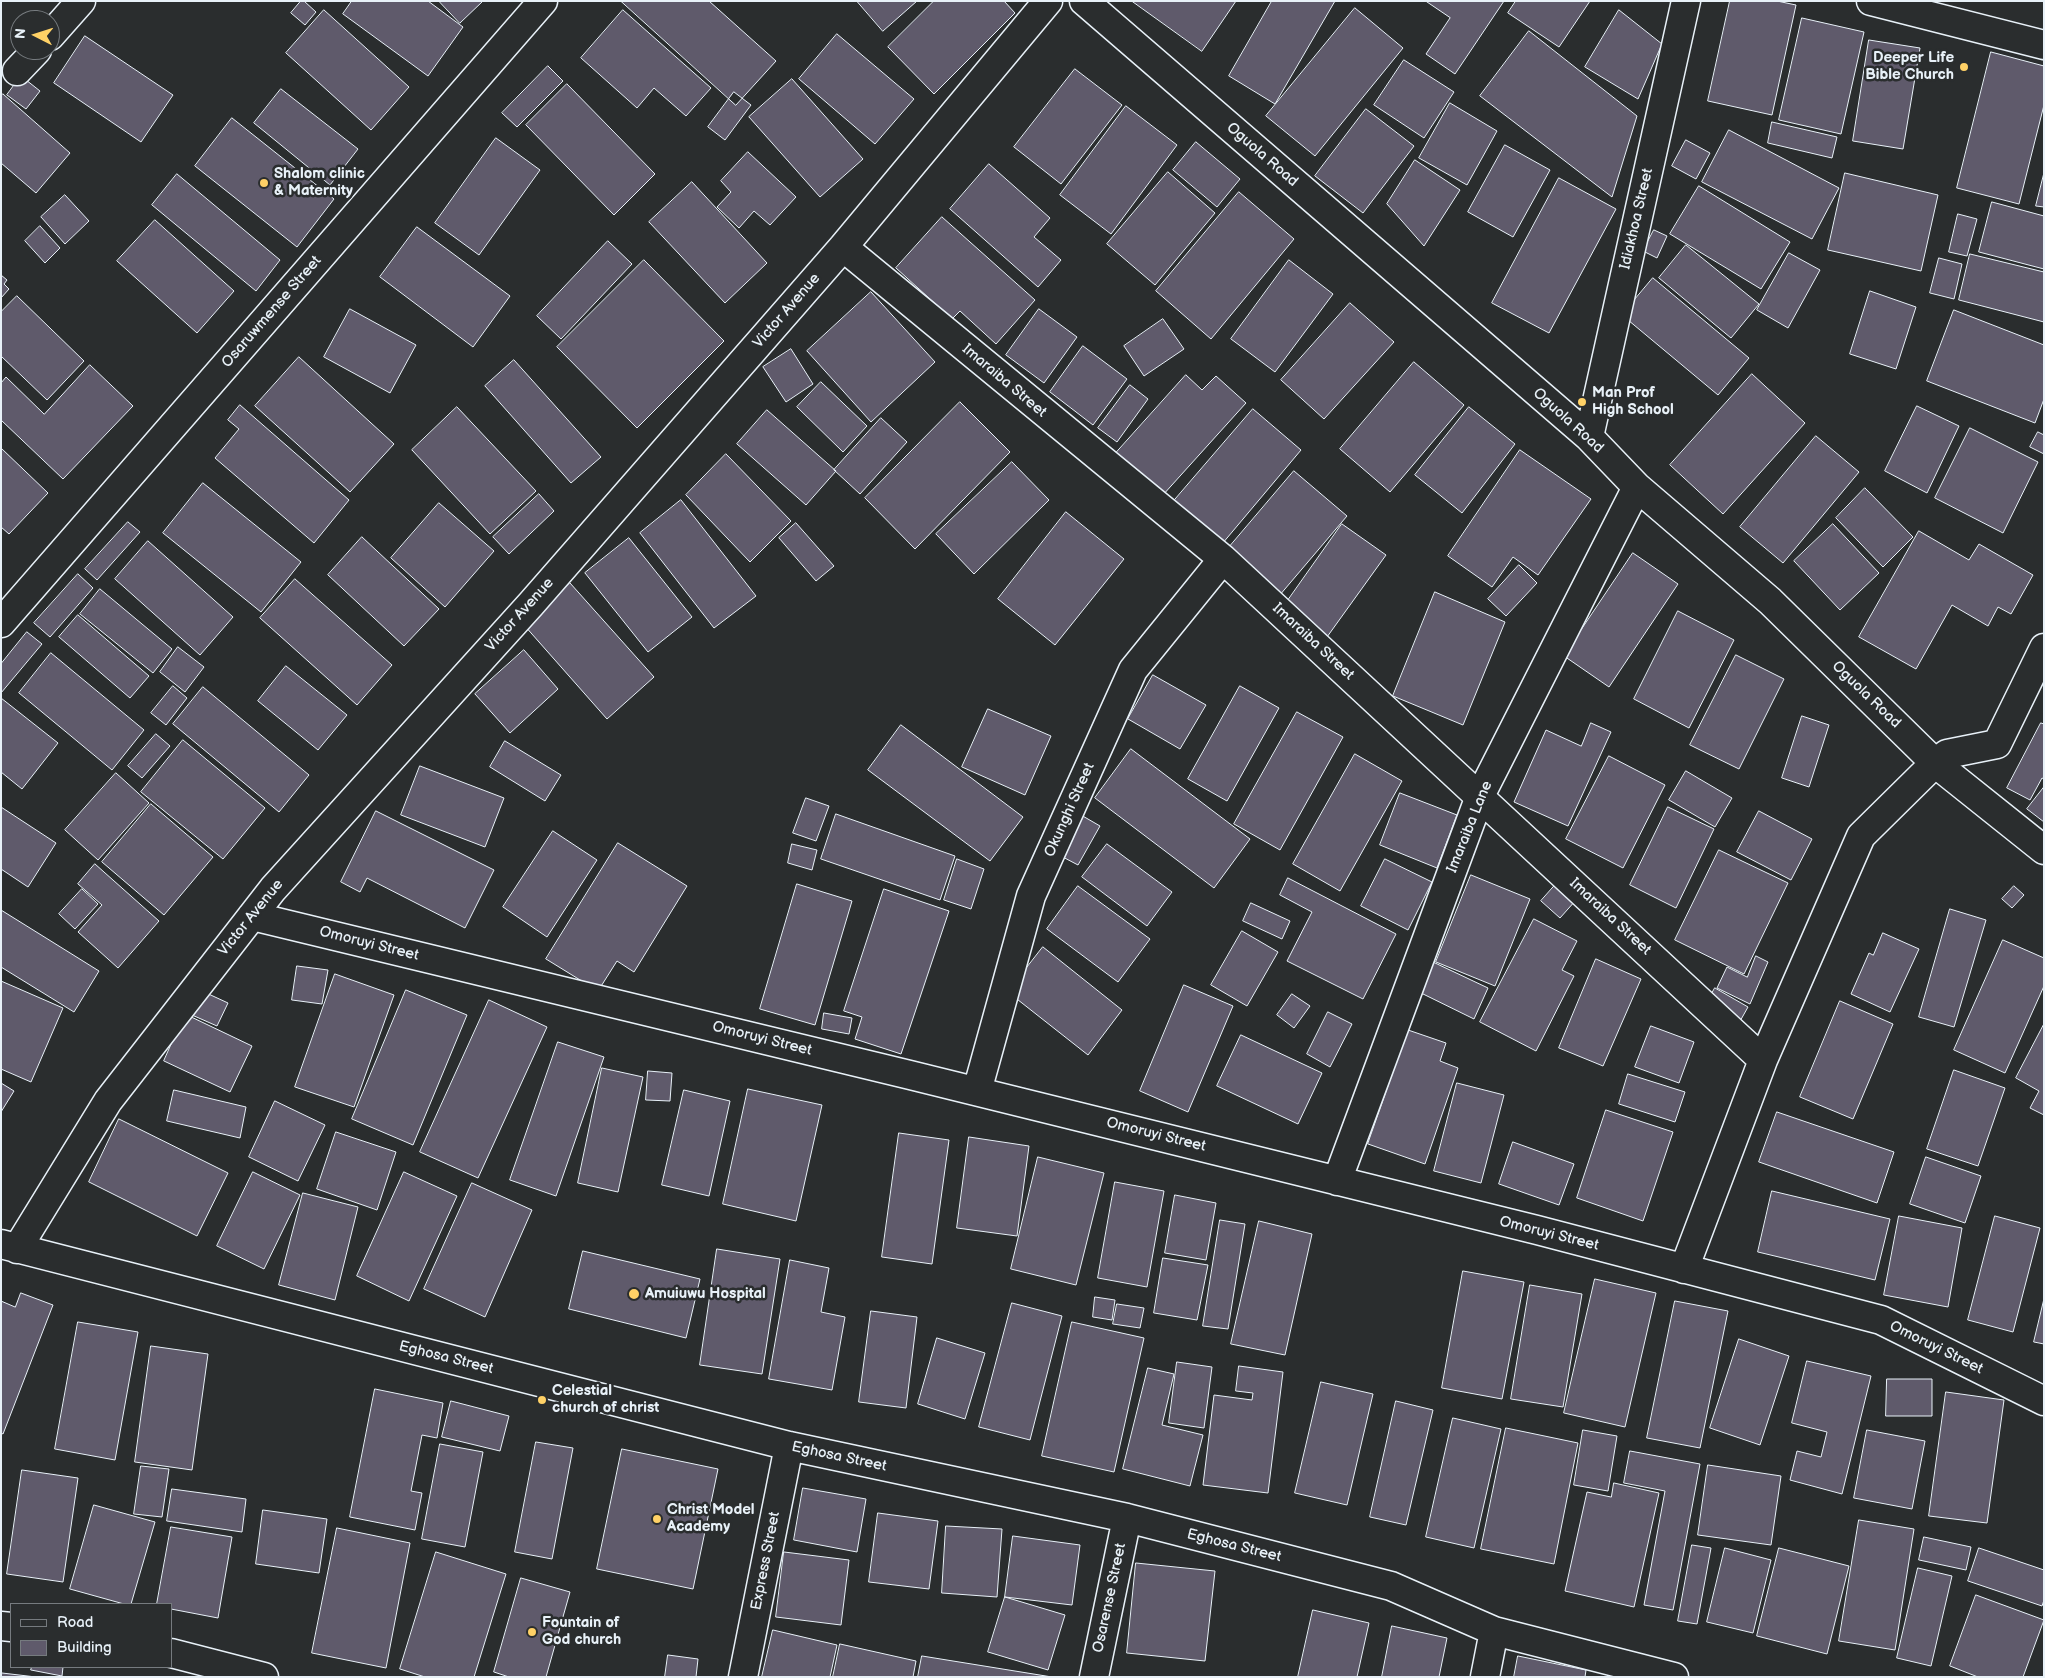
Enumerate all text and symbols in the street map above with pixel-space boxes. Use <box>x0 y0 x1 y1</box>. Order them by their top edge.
north arrow <box>10 10 60 60</box>
text: N <box>12 28 29 40</box>
place label: Deeper Life Bible Church <box>1865 49 1954 84</box>
marker: Deeper Life Bible Church <box>1958 61 1970 73</box>
street label: Oguola Road <box>1223 119 1301 191</box>
place label: Shalom clinic & Maternity <box>274 165 365 200</box>
street label: Idiakhoa Street <box>1617 167 1657 271</box>
marker: Shalom clinic & Maternity <box>258 177 270 189</box>
street label: Osaruwmense Street <box>218 252 326 372</box>
street label: Victor Avenue <box>750 270 824 352</box>
street label: Imaraiba Street <box>958 340 1050 422</box>
place label: Man Prof High School <box>1592 384 1674 419</box>
street label: Oguola Road <box>1529 385 1607 457</box>
marker: Man Prof High School <box>1576 396 1588 408</box>
street label: Victor Avenue <box>482 574 558 656</box>
street label: Imaraiba Street <box>1269 600 1357 684</box>
street label: Oguola Road <box>1828 658 1904 732</box>
street label: Okunghi Street <box>1041 760 1099 860</box>
street label: Imaraiba Lane <box>1443 778 1497 876</box>
street label: Imaraiba Street <box>1566 875 1654 959</box>
street label: Victor Avenue <box>215 876 287 960</box>
street label: Omoruyi Street <box>318 923 420 965</box>
street label: Omoruyi Street <box>711 1018 813 1060</box>
street label: Omoruyi Street <box>1105 1114 1207 1156</box>
street label: Omoruyi Street <box>1498 1213 1600 1255</box>
place label: Amuiuwu Hospital <box>645 1285 766 1303</box>
marker: Amuiuwu Hospital <box>627 1287 641 1301</box>
street label: Omoruyi Street <box>1886 1318 1986 1378</box>
street label: Eghosa Street <box>397 1338 495 1378</box>
place label: Celestial church of christ <box>552 1382 659 1417</box>
marker: Celestial church of christ <box>536 1394 548 1406</box>
street label: Eghosa Street <box>790 1438 888 1476</box>
place label: Christ Model Academy <box>667 1501 755 1536</box>
street label: Express Street <box>748 1510 784 1612</box>
marker: Christ Model Academy <box>651 1513 663 1525</box>
street label: Eghosa Street <box>1185 1526 1283 1566</box>
street label: Osarense Street <box>1090 1542 1130 1654</box>
legend <box>10 1603 172 1668</box>
text: Road <box>57 1613 93 1632</box>
place label: Fountain of God church <box>542 1614 621 1649</box>
marker: Fountain of God church <box>526 1626 538 1638</box>
text: Building <box>57 1638 112 1657</box>

